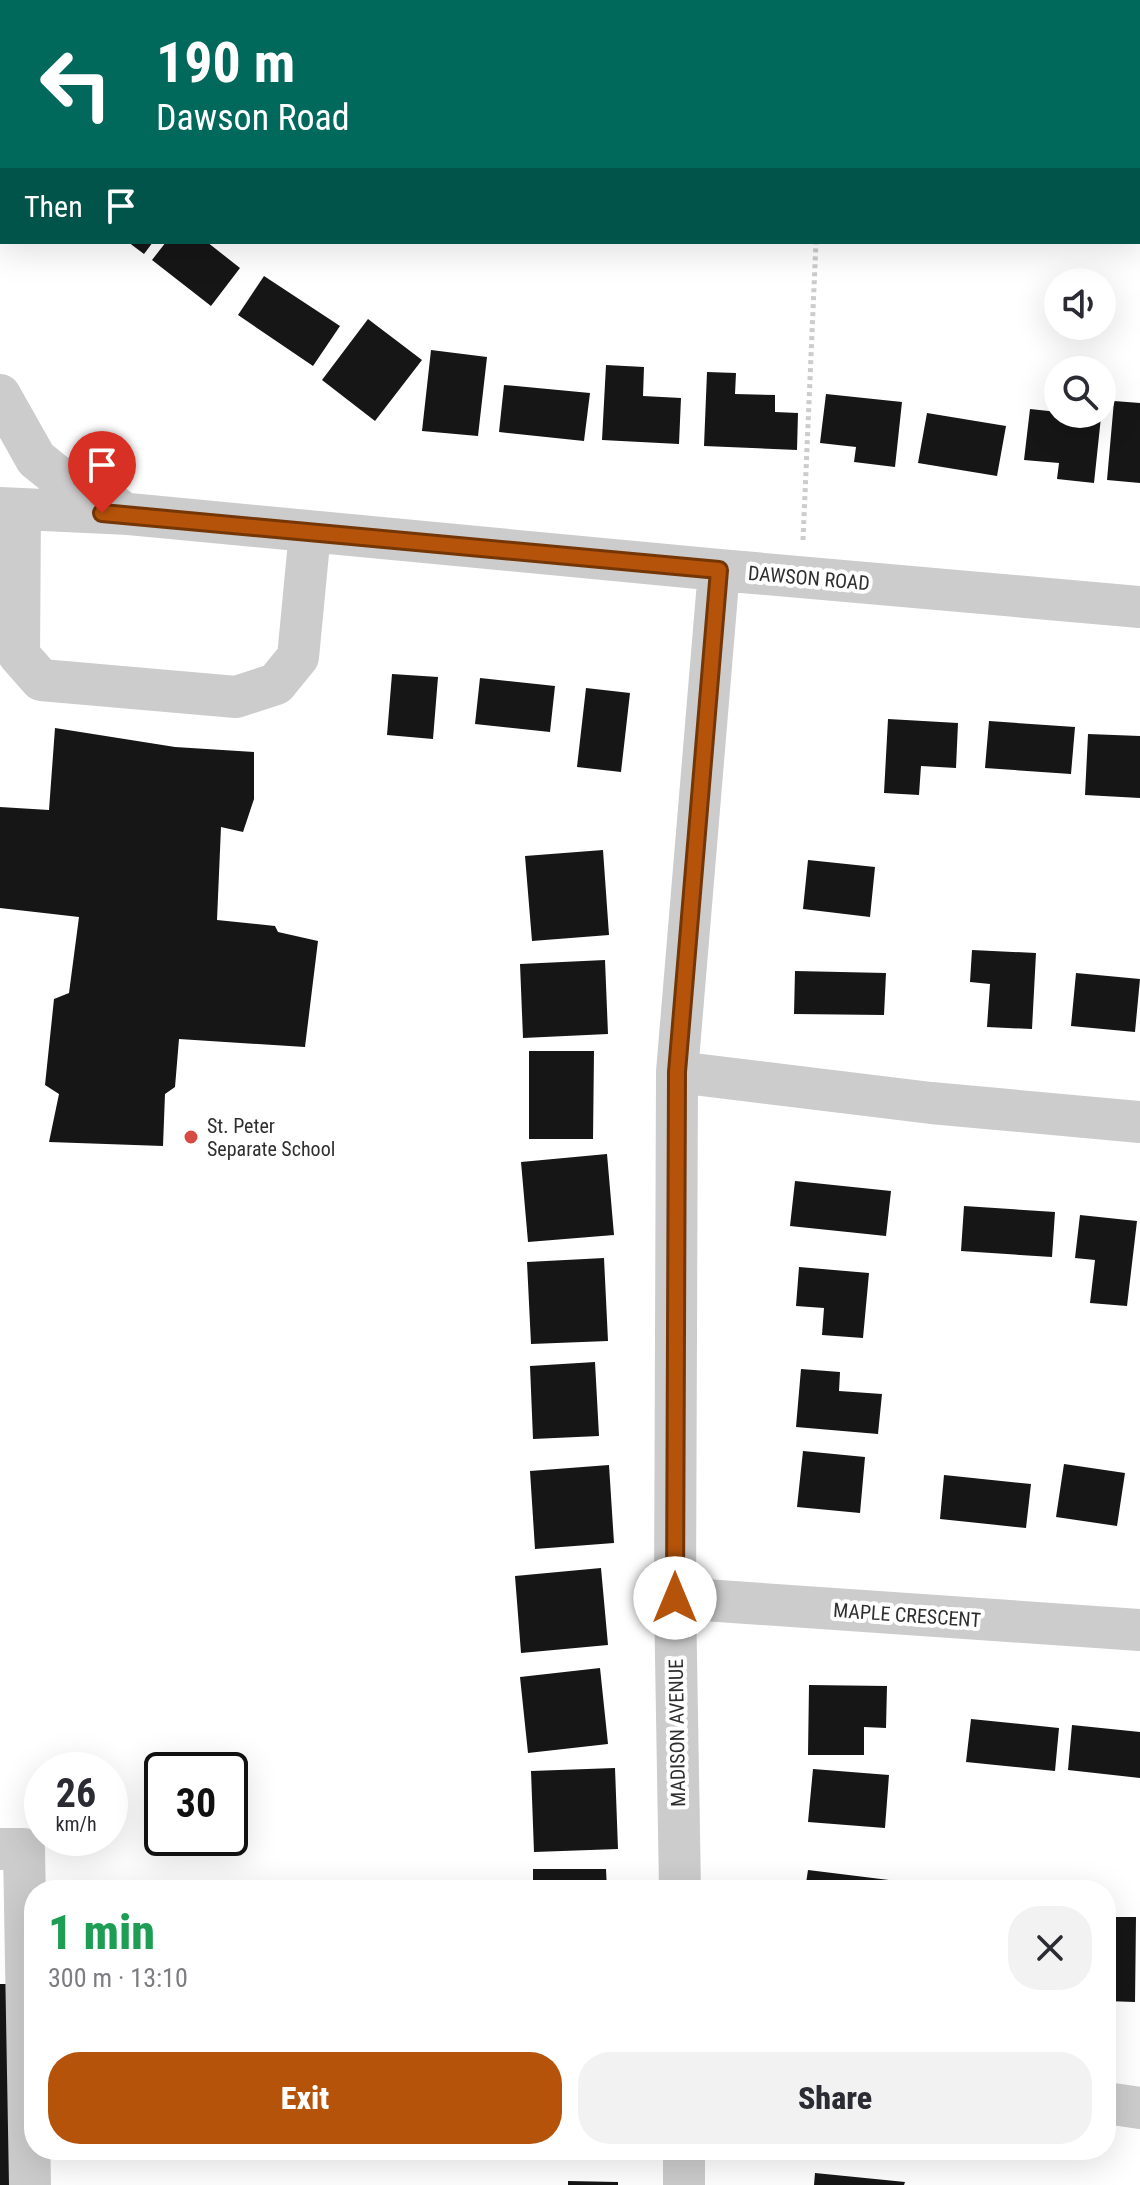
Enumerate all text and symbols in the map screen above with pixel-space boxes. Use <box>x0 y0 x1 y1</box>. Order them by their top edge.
text: 190 m <box>156 30 295 96</box>
icon: left <box>24 32 128 136</box>
text: Dawson Road <box>156 97 350 139</box>
icon: arrive <box>99 184 143 228</box>
text: Then <box>24 189 83 224</box>
map controls <box>1044 268 1116 428</box>
button: sound <box>1044 268 1116 340</box>
button: search <box>1044 356 1116 428</box>
pin <box>68 431 136 513</box>
icon: arrive <box>80 443 124 487</box>
street label: DAWSON ROAD <box>747 561 871 595</box>
place label: St. Peter Separate School <box>207 1114 335 1161</box>
marker: St. Peter Separate School <box>182 1128 200 1146</box>
position arrow <box>633 1556 717 1640</box>
street label: MAPLE CRESCENT <box>832 1598 982 1632</box>
street label: MADISON AVENUE <box>664 1659 690 1807</box>
speed limit sign: 30 <box>144 1752 248 1856</box>
text: 26 <box>56 1770 96 1817</box>
text: km/h <box>55 1812 97 1836</box>
text: 1 min <box>48 1904 155 1961</box>
button: close <box>1008 1906 1092 1990</box>
text: 300 m · 13:10 <box>48 1963 188 1993</box>
button: Exit <box>48 2052 562 2144</box>
button: Share <box>578 2052 1092 2144</box>

